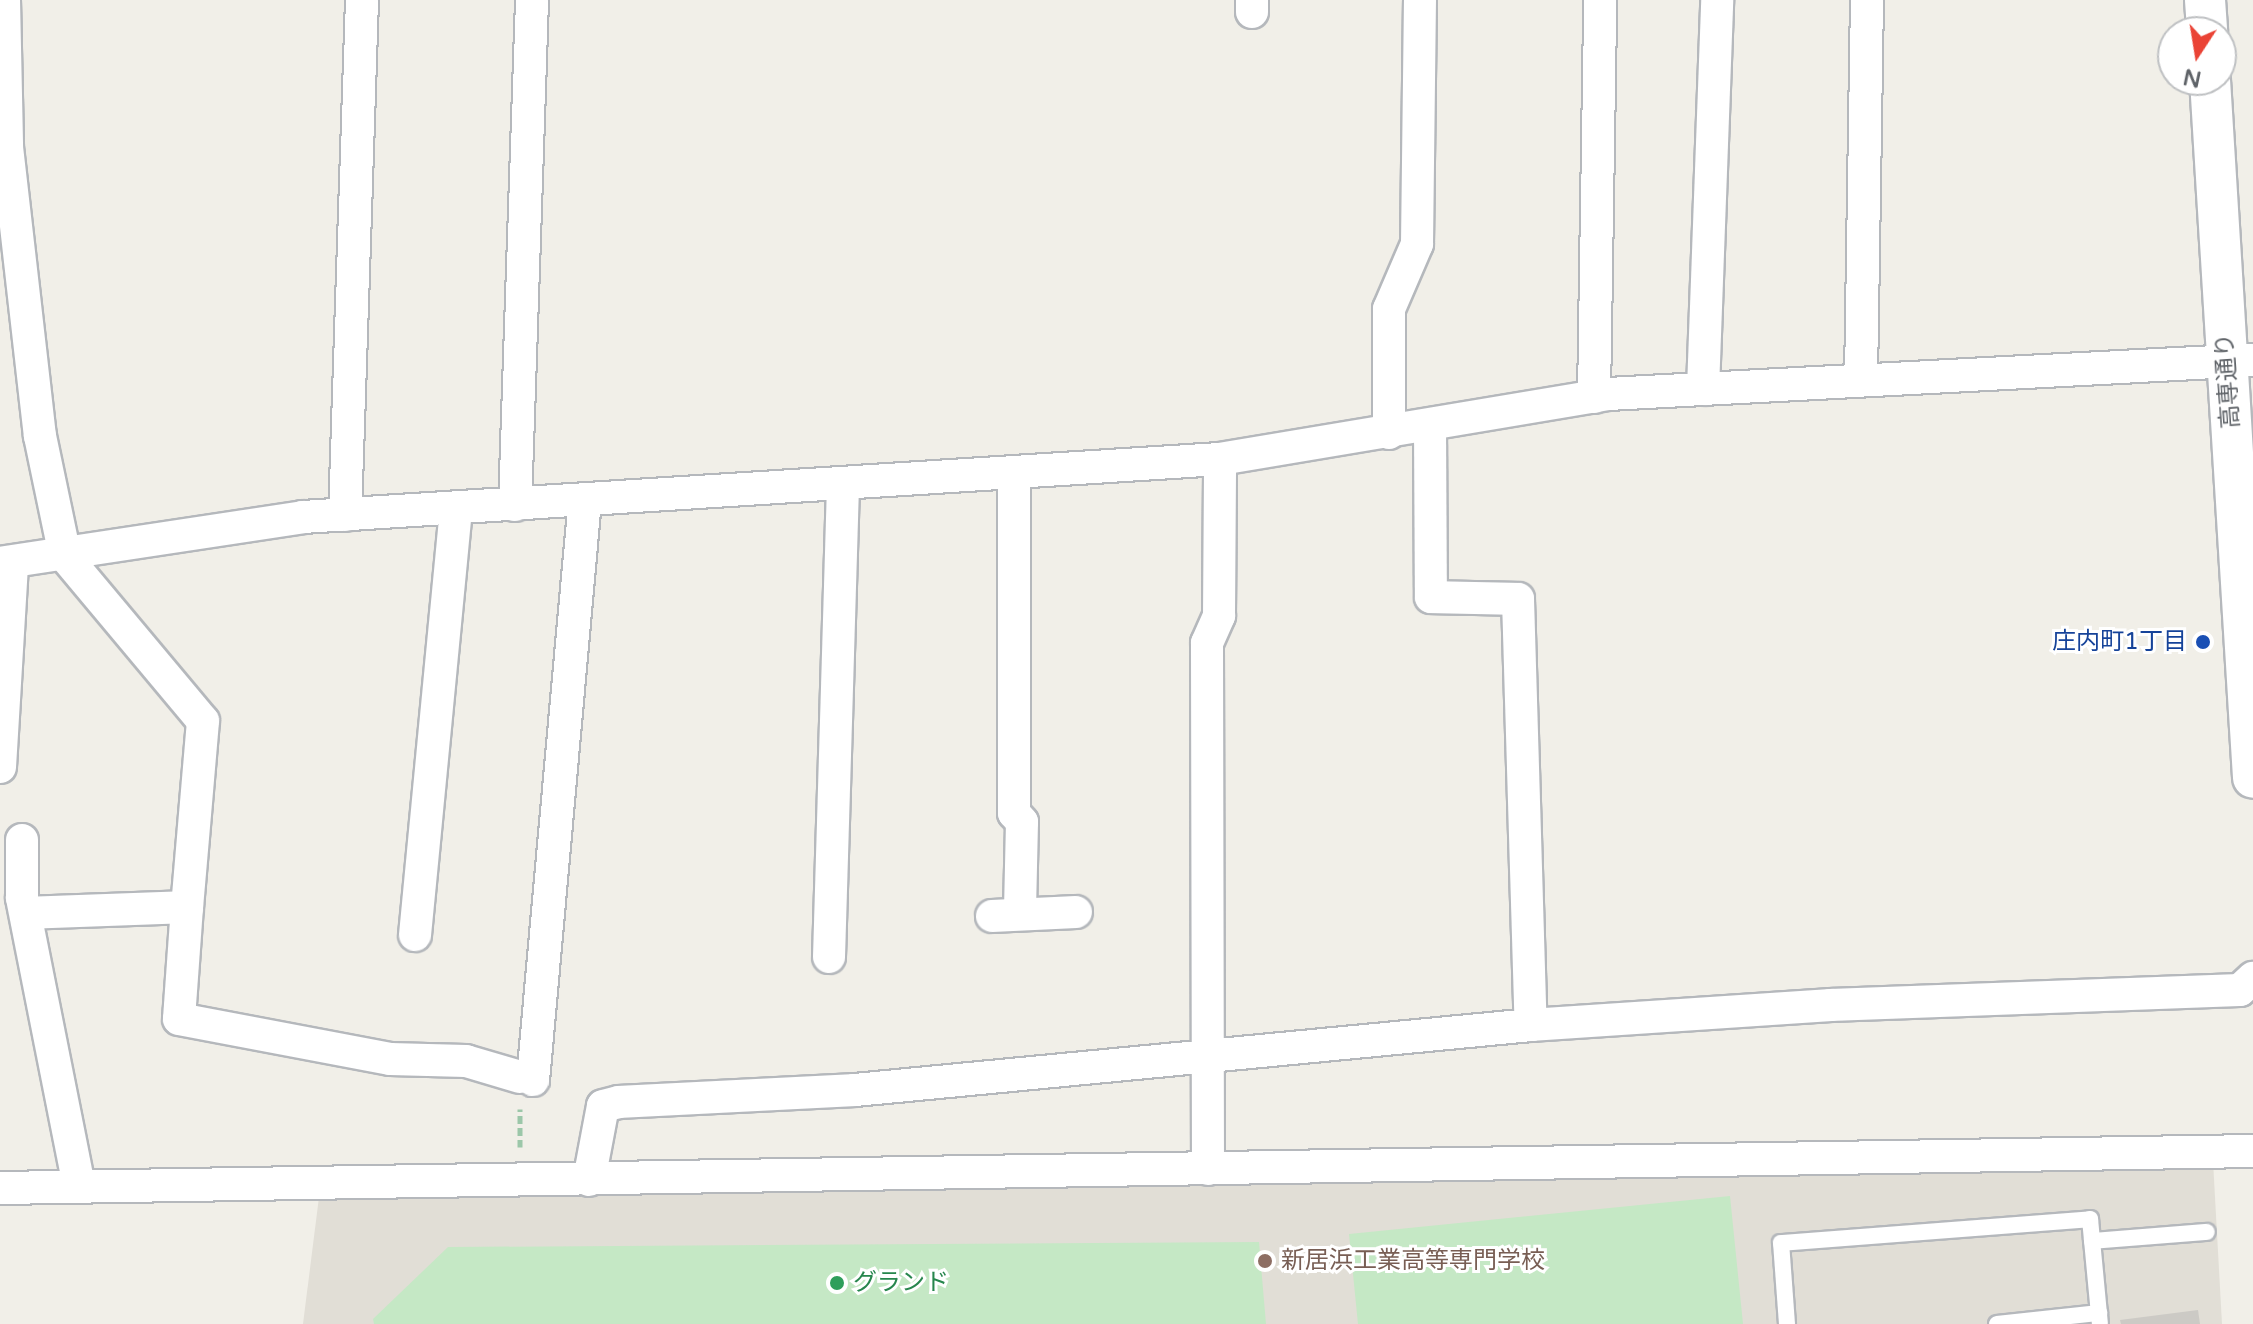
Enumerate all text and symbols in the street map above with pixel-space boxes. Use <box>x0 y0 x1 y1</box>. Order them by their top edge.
north arrow <box>2157 16 2237 96</box>
text: N <box>2181 63 2204 92</box>
street label: 高専通り <box>2210 332 2246 430</box>
place label: 庄内町1丁目 <box>2052 628 2187 656</box>
marker: 庄内町1丁目 <box>2194 633 2212 651</box>
place label: 新居浜工業高等専門学校 <box>1281 1247 1545 1275</box>
marker: 新居浜工業高等専門学校 <box>1256 1252 1274 1270</box>
place label: グランド <box>853 1269 949 1297</box>
marker: グランド <box>828 1274 846 1292</box>

